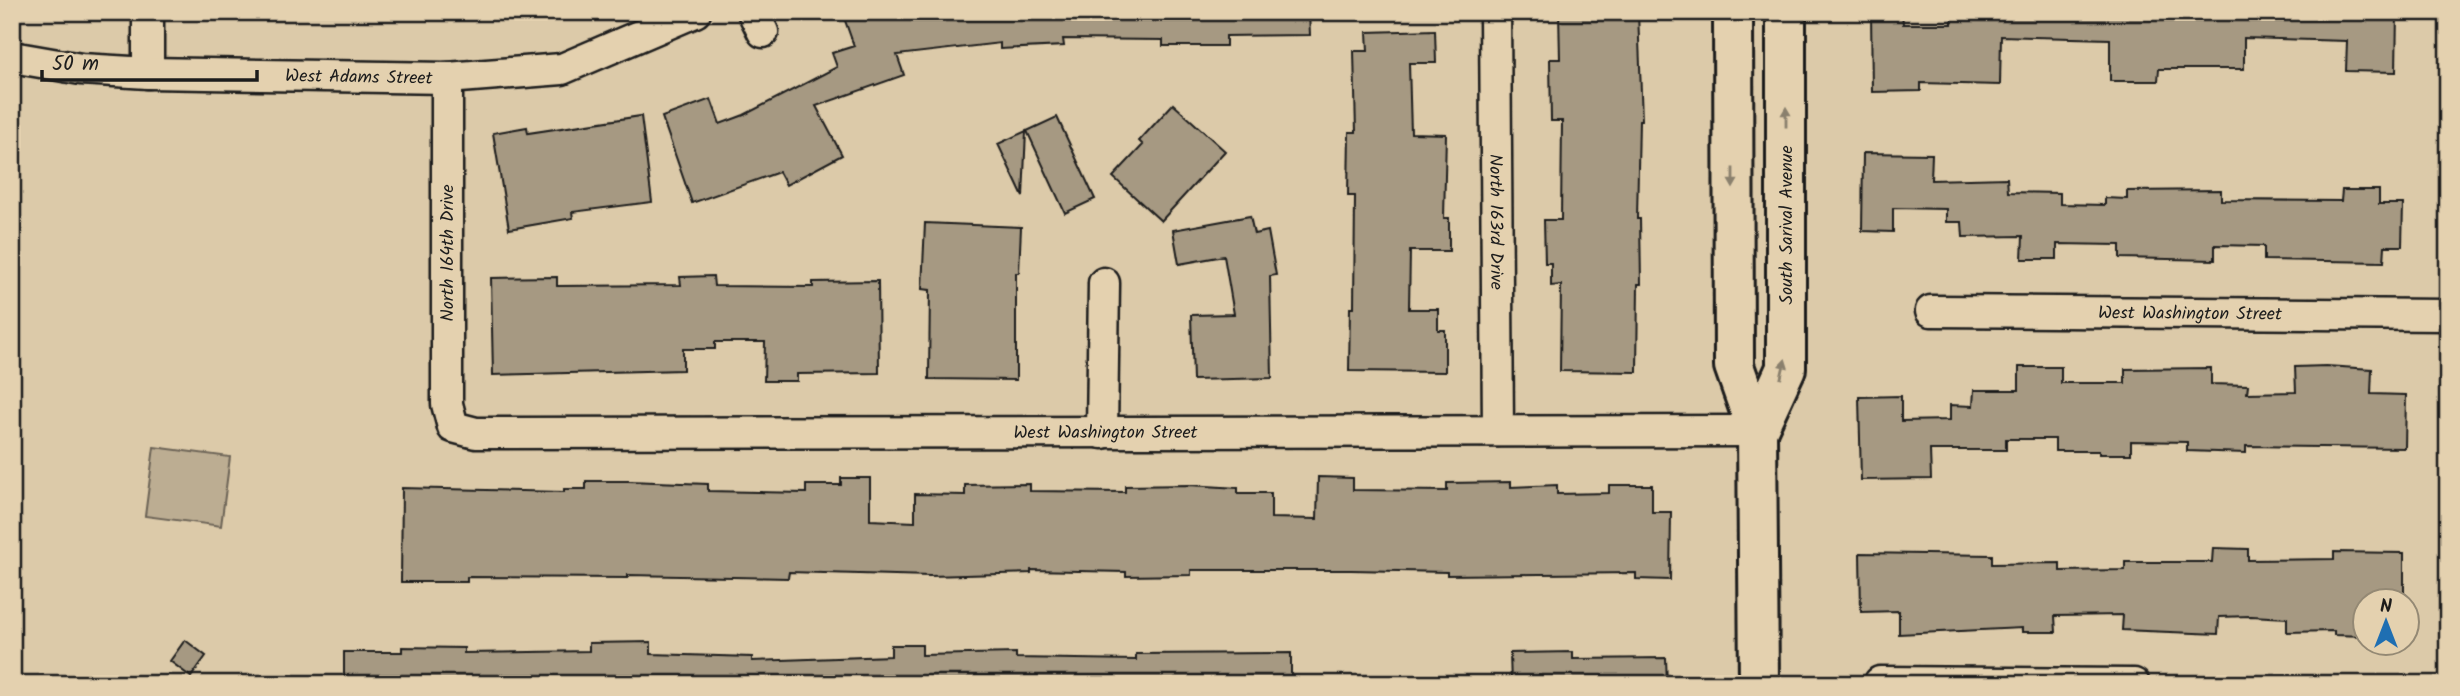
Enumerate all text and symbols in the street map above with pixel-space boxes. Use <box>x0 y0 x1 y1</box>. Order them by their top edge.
scale bar <box>42 38 257 82</box>
text: 50 m <box>52 48 99 81</box>
street label: West Adams Street <box>285 62 434 94</box>
one-way arrow <box>1780 106 1792 128</box>
street label: South Sarival Avenue <box>1773 145 1802 305</box>
street label: North 163rd Drive <box>1480 154 1510 290</box>
one-way arrow <box>1727 168 1739 190</box>
street label: North 164th Drive <box>434 184 463 322</box>
street label: West Washington Street <box>2098 299 2283 330</box>
one-way arrow <box>1778 357 1789 379</box>
street label: West Washington Street <box>1013 419 1199 448</box>
north arrow <box>2352 588 2422 658</box>
text: N <box>2380 592 2392 622</box>

